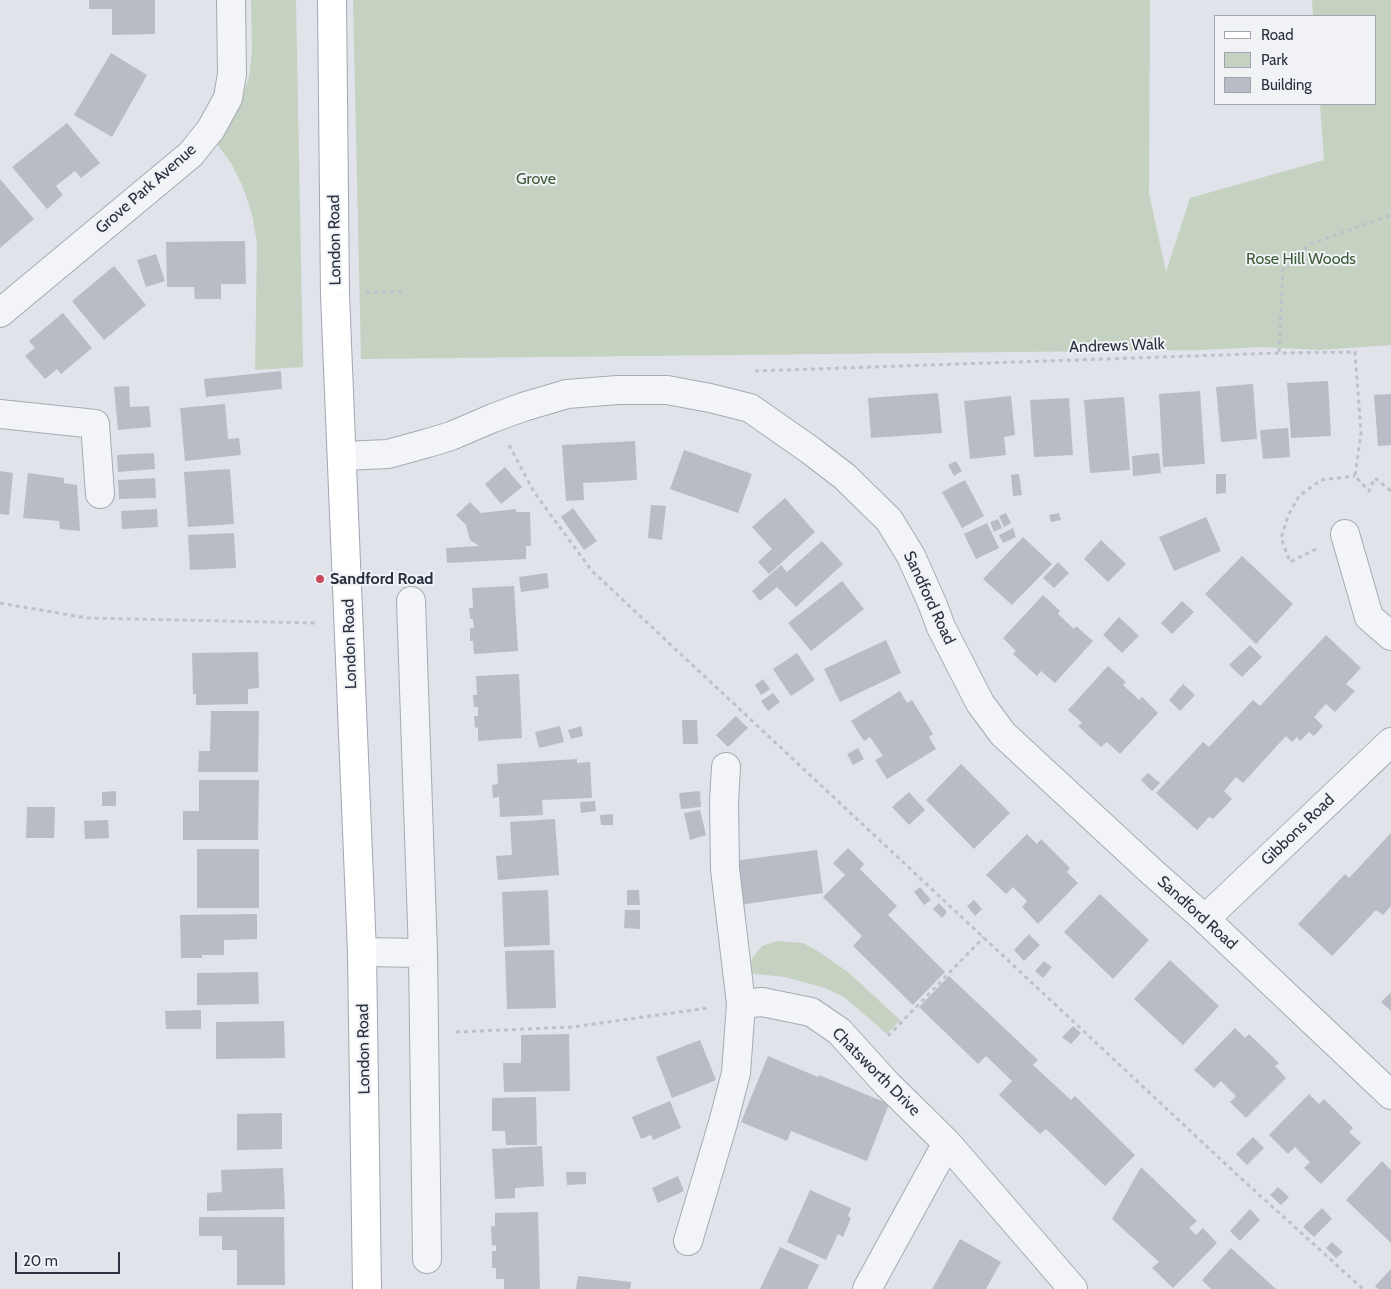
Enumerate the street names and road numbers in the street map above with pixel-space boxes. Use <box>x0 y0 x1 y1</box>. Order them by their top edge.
street label: Grove Park Avenue <box>92 140 200 238</box>
street label: London Road <box>325 195 345 285</box>
street label: Andrews Walk <box>1069 335 1165 357</box>
street label: Sandford Road <box>899 548 959 648</box>
street label: London Road <box>339 598 361 690</box>
street label: Gibbons Road <box>1257 790 1339 870</box>
street label: Sandford Road <box>1153 872 1241 954</box>
street label: London Road <box>354 1004 374 1094</box>
street label: Chatsworth Drive <box>828 1024 924 1120</box>

